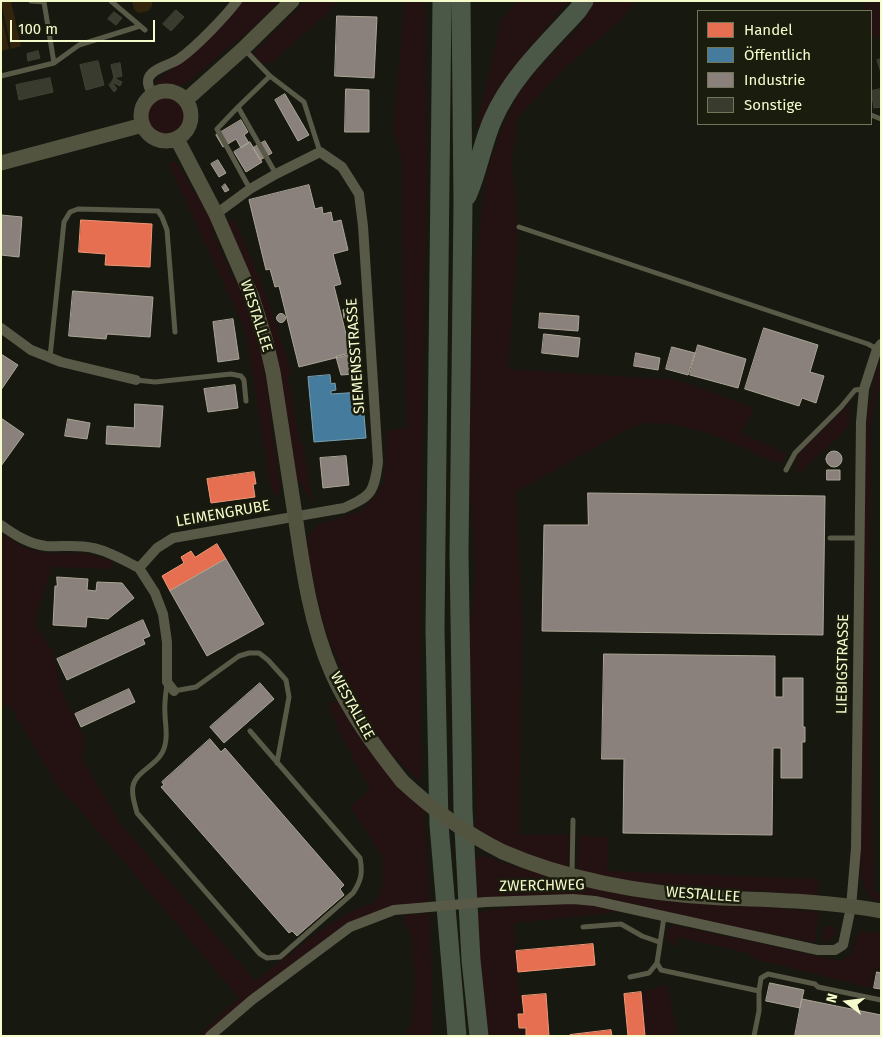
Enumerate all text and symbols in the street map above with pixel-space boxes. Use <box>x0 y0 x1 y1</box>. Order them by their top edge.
scale bar <box>12 10 158 42</box>
legend <box>697 10 872 125</box>
text: 100 m <box>18 20 58 38</box>
text: Handel <box>744 21 793 39</box>
text: Öffentlich <box>744 46 811 64</box>
text: Industrie <box>744 71 806 89</box>
text: Sonstige <box>744 96 802 114</box>
street label: WESTALLEE <box>236 278 276 354</box>
street label: SIEMENSSTRASSE <box>343 298 369 414</box>
street label: LEIMENGRUBE <box>174 497 272 531</box>
street label: LIEBIGSTRASSE <box>833 614 853 714</box>
street label: WESTALLEE <box>326 669 378 743</box>
street label: ZWERCHWEG <box>499 876 585 896</box>
street label: WESTALLEE <box>665 883 741 907</box>
north arrow <box>822 977 872 1027</box>
text: N <box>823 991 841 1005</box>

